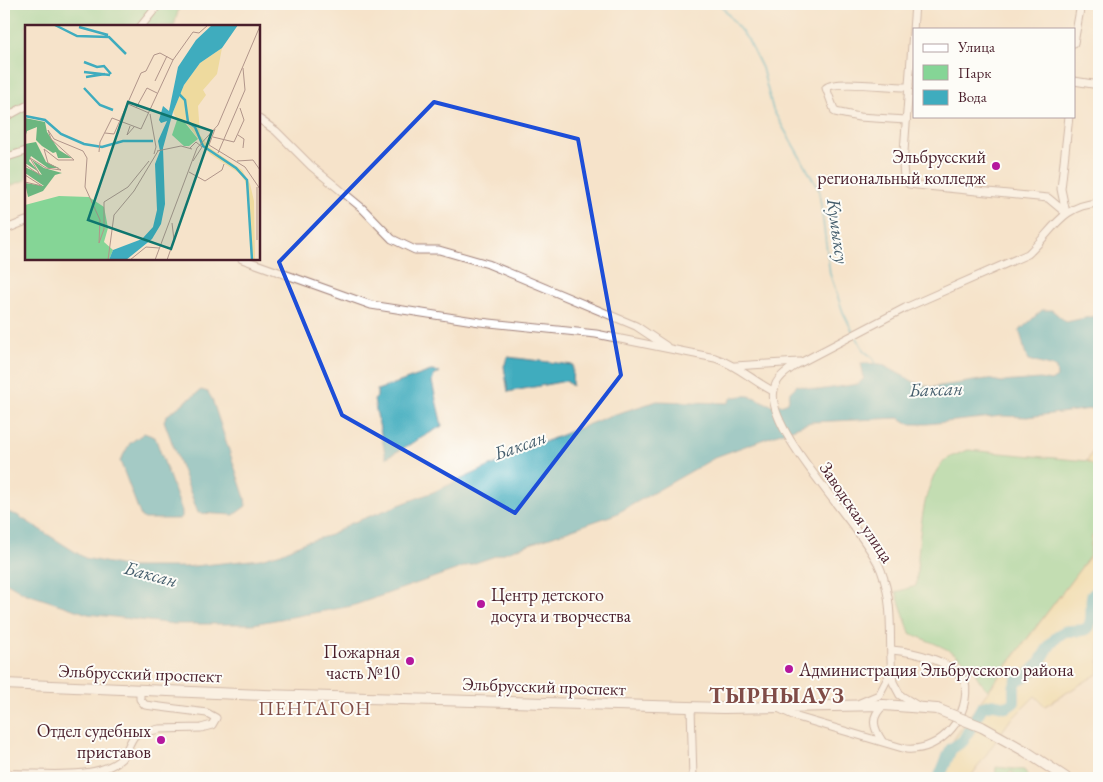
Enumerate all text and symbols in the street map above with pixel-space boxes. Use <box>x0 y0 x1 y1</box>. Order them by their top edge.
inset map <box>25 25 260 260</box>
legend <box>913 28 1076 118</box>
text: Улица <box>957 37 995 56</box>
text: Парк <box>958 63 991 82</box>
text: Вода <box>958 87 987 106</box>
place label: Эльбрусский региональный колледж <box>817 145 986 189</box>
marker: Эльбрусский региональный колледж <box>990 160 1002 172</box>
water label: Кумыксу <box>821 196 855 265</box>
water label: Баксан <box>908 376 963 402</box>
water label: Баксан <box>489 424 550 466</box>
street label: Заводская улица <box>815 457 900 568</box>
water label: Баксан <box>121 555 180 593</box>
place label: Центр детского досуга и творчества <box>491 583 632 627</box>
marker: Центр детского досуга и творчества <box>475 598 487 610</box>
place label: Пожарная часть №10 <box>323 640 400 684</box>
marker: Пожарная часть №10 <box>404 655 416 667</box>
place label: Администрация Эльбрусского района <box>798 658 1075 681</box>
street label: Эльбрусский проспект <box>58 659 223 687</box>
marker: Администрация Эльбрусского района <box>783 663 795 675</box>
street label: Эльбрусский проспект <box>462 672 627 700</box>
district label: ТЫРНЫАУЗ <box>709 681 845 710</box>
district label: ПЕНТАГОН <box>258 696 372 721</box>
place label: Отдел судебных приставов <box>37 719 151 763</box>
marker: Отдел судебных приставов <box>155 734 167 746</box>

